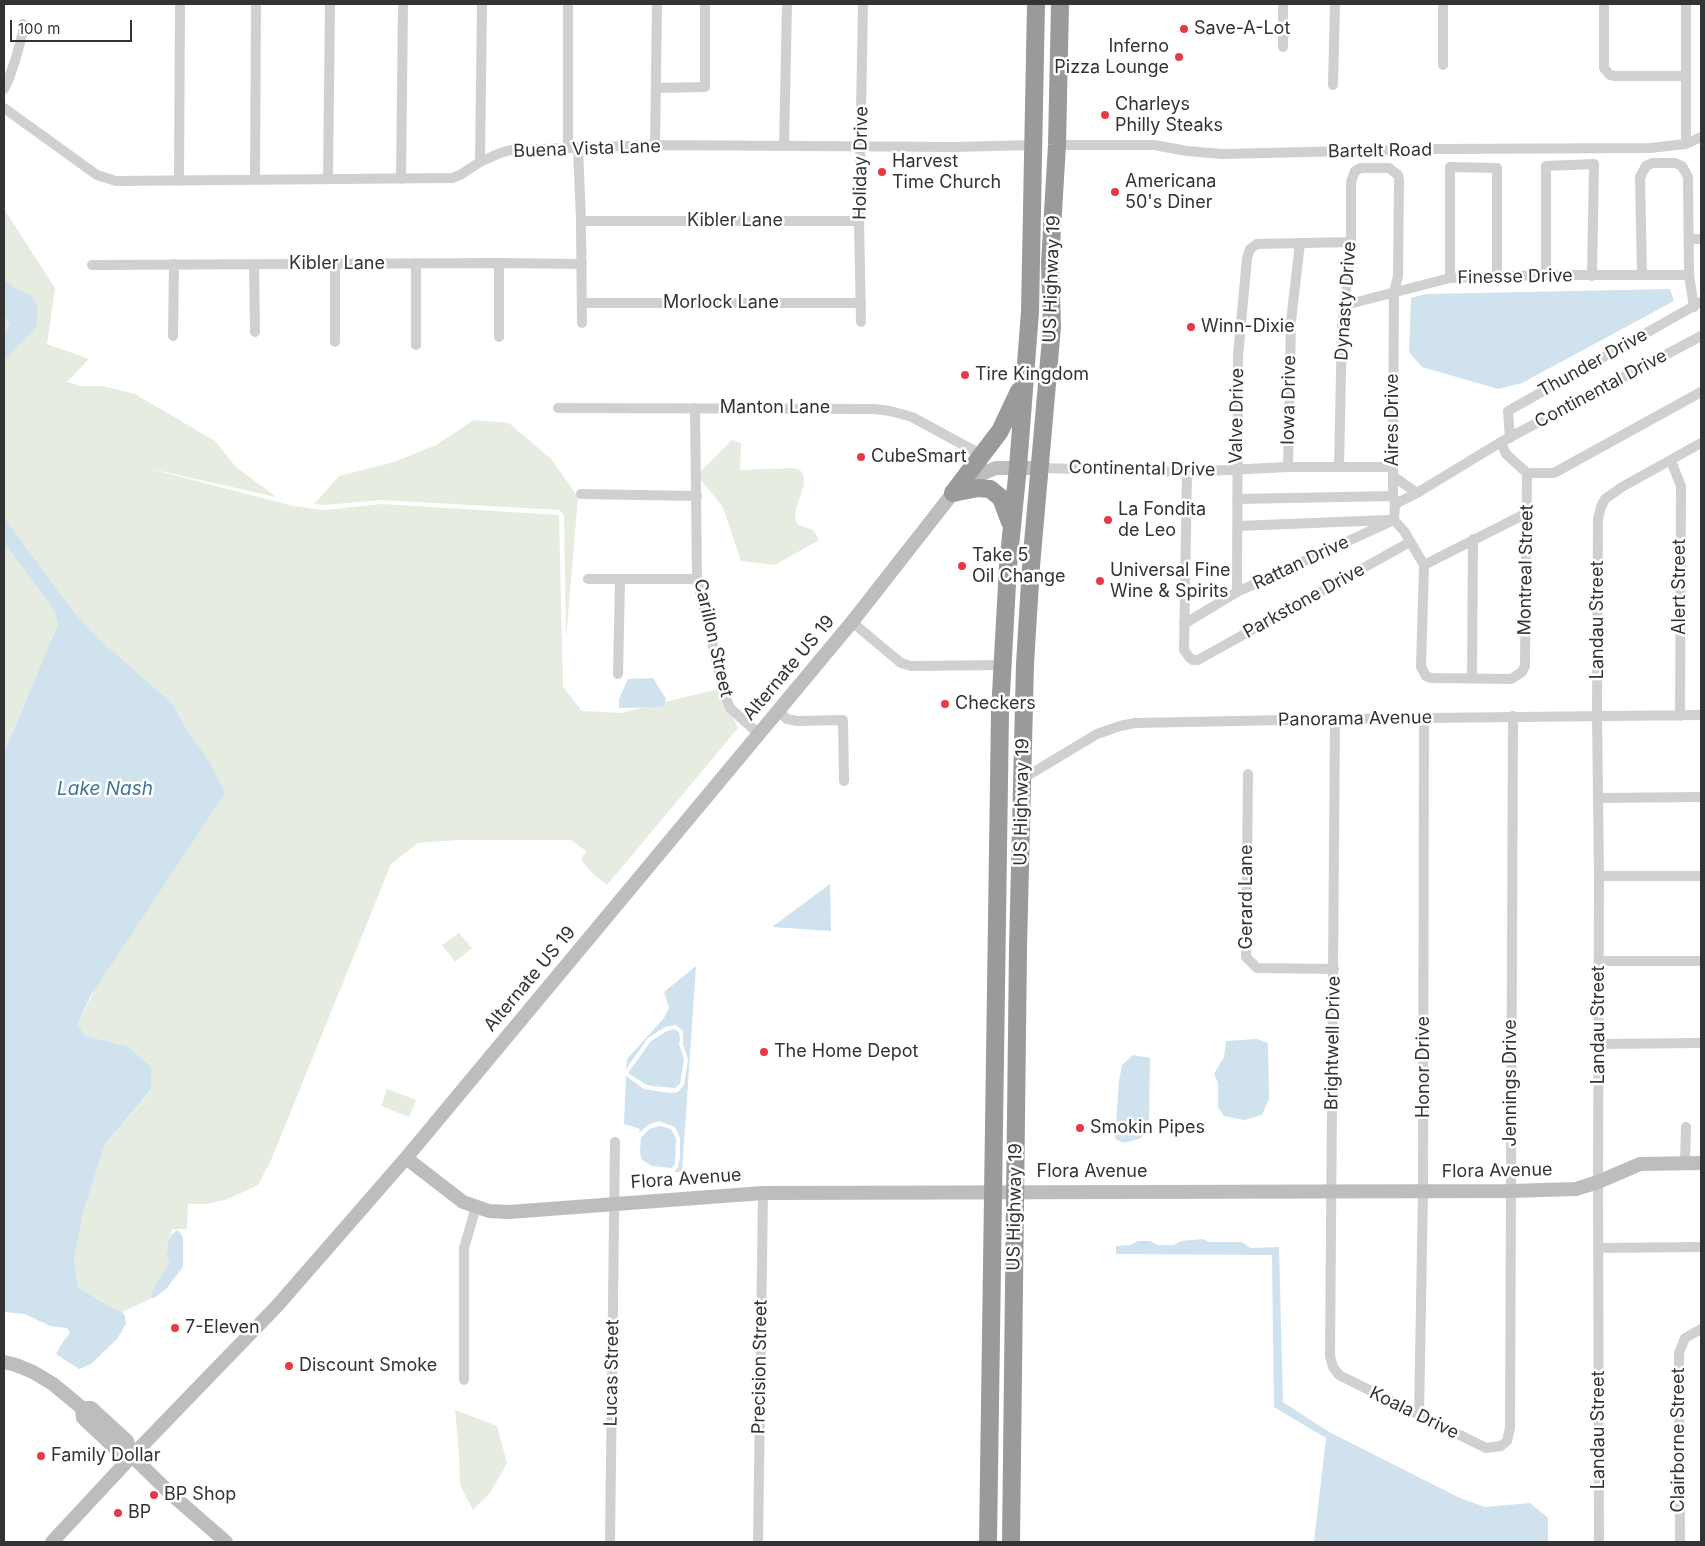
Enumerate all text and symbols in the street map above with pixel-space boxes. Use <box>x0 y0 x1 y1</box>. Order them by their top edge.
scale bar <box>12 10 135 42</box>
place label: Save-A-Lot <box>1194 18 1290 40</box>
text: 100 m <box>18 19 60 38</box>
marker: Save-A-Lot <box>1178 23 1190 35</box>
place label: Inferno Pizza Lounge <box>1054 36 1169 78</box>
marker: Inferno Pizza Lounge <box>1173 51 1185 63</box>
place label: Charleys Philly Steaks <box>1115 94 1223 136</box>
street label: Holiday Drive <box>849 106 873 220</box>
marker: Charleys Philly Steaks <box>1099 109 1111 121</box>
street label: Buena Vista Lane <box>513 136 661 162</box>
street label: Bartelt Road <box>1328 139 1432 163</box>
place label: Harvest Time Church <box>892 151 1001 193</box>
marker: Harvest Time Church <box>876 166 888 178</box>
place label: Americana 50's Diner <box>1125 171 1216 213</box>
marker: Americana 50's Diner <box>1109 186 1121 198</box>
street label: Kibler Lane <box>687 210 783 232</box>
street label: US Highway 19 <box>1039 215 1065 343</box>
street label: Dynasty Drive <box>1331 241 1361 361</box>
street label: Kibler Lane <box>289 253 385 275</box>
street label: Finesse Drive <box>1457 265 1573 289</box>
street label: Morlock Lane <box>663 292 779 314</box>
place label: Winn-Dixie <box>1201 316 1295 338</box>
marker: Winn-Dixie <box>1185 321 1197 333</box>
street label: Thunder Drive <box>1535 324 1651 402</box>
street label: Continental Drive <box>1531 345 1671 433</box>
street label: Iowa Drive <box>1277 355 1301 445</box>
place label: Tire Kingdom <box>975 364 1089 386</box>
street label: Valve Drive <box>1225 368 1249 464</box>
marker: Tire Kingdom <box>959 369 971 381</box>
street label: Aires Drive <box>1382 373 1404 467</box>
street label: Manton Lane <box>720 397 830 419</box>
place label: CubeSmart <box>871 446 967 468</box>
marker: CubeSmart <box>855 451 867 463</box>
street label: Continental Drive <box>1068 457 1216 481</box>
place label: La Fondita de Leo <box>1118 499 1206 542</box>
street label: Montreal Street <box>1514 504 1538 636</box>
marker: La Fondita de Leo <box>1102 514 1114 526</box>
street label: Rattan Drive <box>1250 531 1352 595</box>
street label: Alert Street <box>1669 539 1691 635</box>
place label: Take 5 Oil Change <box>972 545 1066 588</box>
street label: Parkstone Drive <box>1240 559 1368 643</box>
marker: Take 5 Oil Change <box>956 560 968 572</box>
place label: Universal Fine Wine & Spirits <box>1110 560 1231 602</box>
street label: Landau Street <box>1587 561 1609 679</box>
marker: Universal Fine Wine & Spirits <box>1094 575 1106 587</box>
street label: Carillon Street <box>689 577 737 699</box>
street label: Alternate US 19 <box>739 611 839 725</box>
place label: Checkers <box>955 693 1036 715</box>
marker: Checkers <box>939 698 951 710</box>
street label: Panorama Avenue <box>1278 707 1432 731</box>
street label: US Highway 19 <box>1010 738 1034 866</box>
water label: Lake Nash <box>57 778 153 800</box>
street label: Gerard Lane <box>1236 845 1258 949</box>
street label: Alternate US 19 <box>480 922 580 1036</box>
street label: Landau Street <box>1588 966 1610 1084</box>
street label: Brightwell Drive <box>1321 976 1345 1110</box>
street label: Honor Drive <box>1413 1016 1435 1118</box>
street label: Jennings Drive <box>1500 1019 1522 1147</box>
place label: The Home Depot <box>774 1041 919 1063</box>
marker: The Home Depot <box>758 1046 770 1058</box>
place label: Smokin Pipes <box>1090 1117 1205 1139</box>
marker: Smokin Pipes <box>1074 1122 1086 1134</box>
street label: US Highway 19 <box>1003 1143 1027 1271</box>
street label: Flora Avenue <box>1441 1159 1553 1183</box>
street label: Flora Avenue <box>1037 1161 1147 1183</box>
street label: Flora Avenue <box>630 1164 742 1194</box>
street label: Precision Street <box>748 1300 772 1434</box>
place label: 7-Eleven <box>185 1317 260 1339</box>
street label: Lucas Street <box>600 1319 624 1427</box>
marker: 7-Eleven <box>169 1322 181 1334</box>
place label: Discount Smoke <box>299 1355 437 1377</box>
marker: Discount Smoke <box>283 1360 295 1372</box>
street label: Clairborne Street <box>1668 1368 1690 1512</box>
street label: Landau Street <box>1588 1371 1610 1489</box>
street label: Koala Drive <box>1366 1382 1462 1444</box>
place label: Family Dollar <box>51 1445 160 1467</box>
marker: Family Dollar <box>35 1450 47 1462</box>
place label: BP Shop <box>164 1484 236 1506</box>
marker: BP Shop <box>148 1489 160 1501</box>
place label: BP <box>128 1502 151 1524</box>
marker: BP <box>112 1507 124 1519</box>

